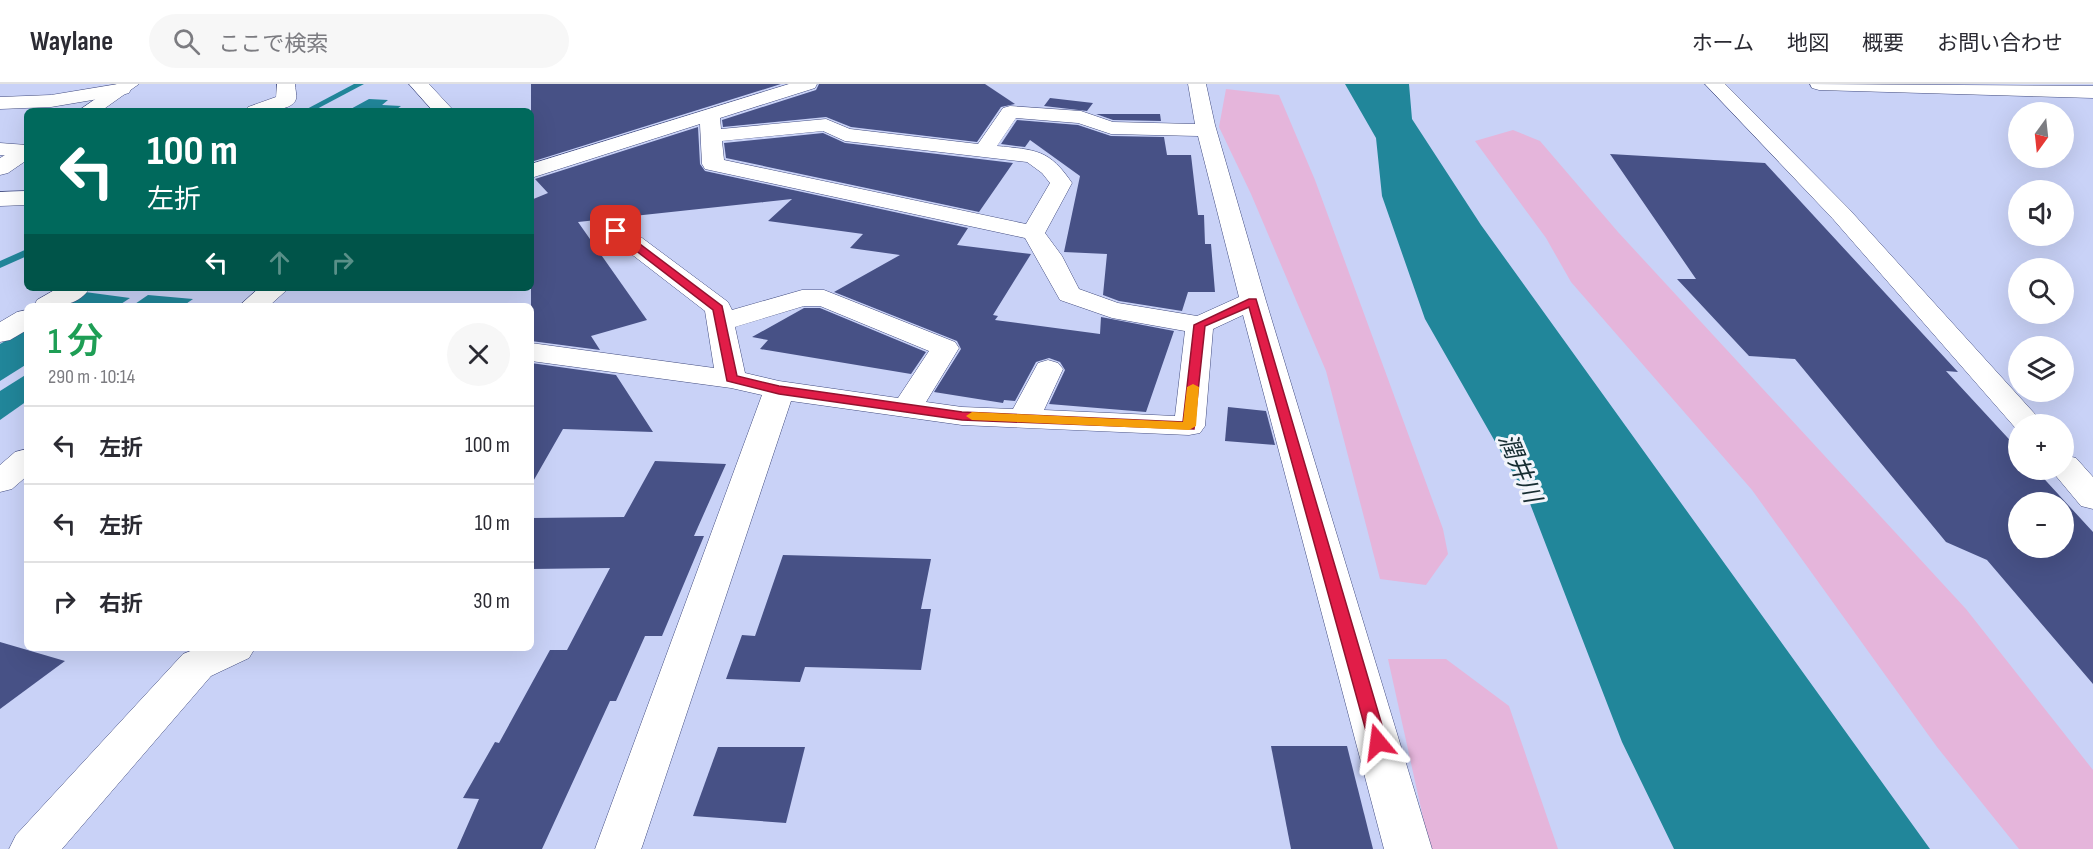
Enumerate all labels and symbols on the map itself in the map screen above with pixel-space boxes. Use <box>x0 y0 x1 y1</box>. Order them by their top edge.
north arrow <box>2008 102 2074 168</box>
pin <box>590 205 641 256</box>
water label: 潤井川 <box>1492 429 1548 510</box>
position arrow <box>1346 710 1410 774</box>

